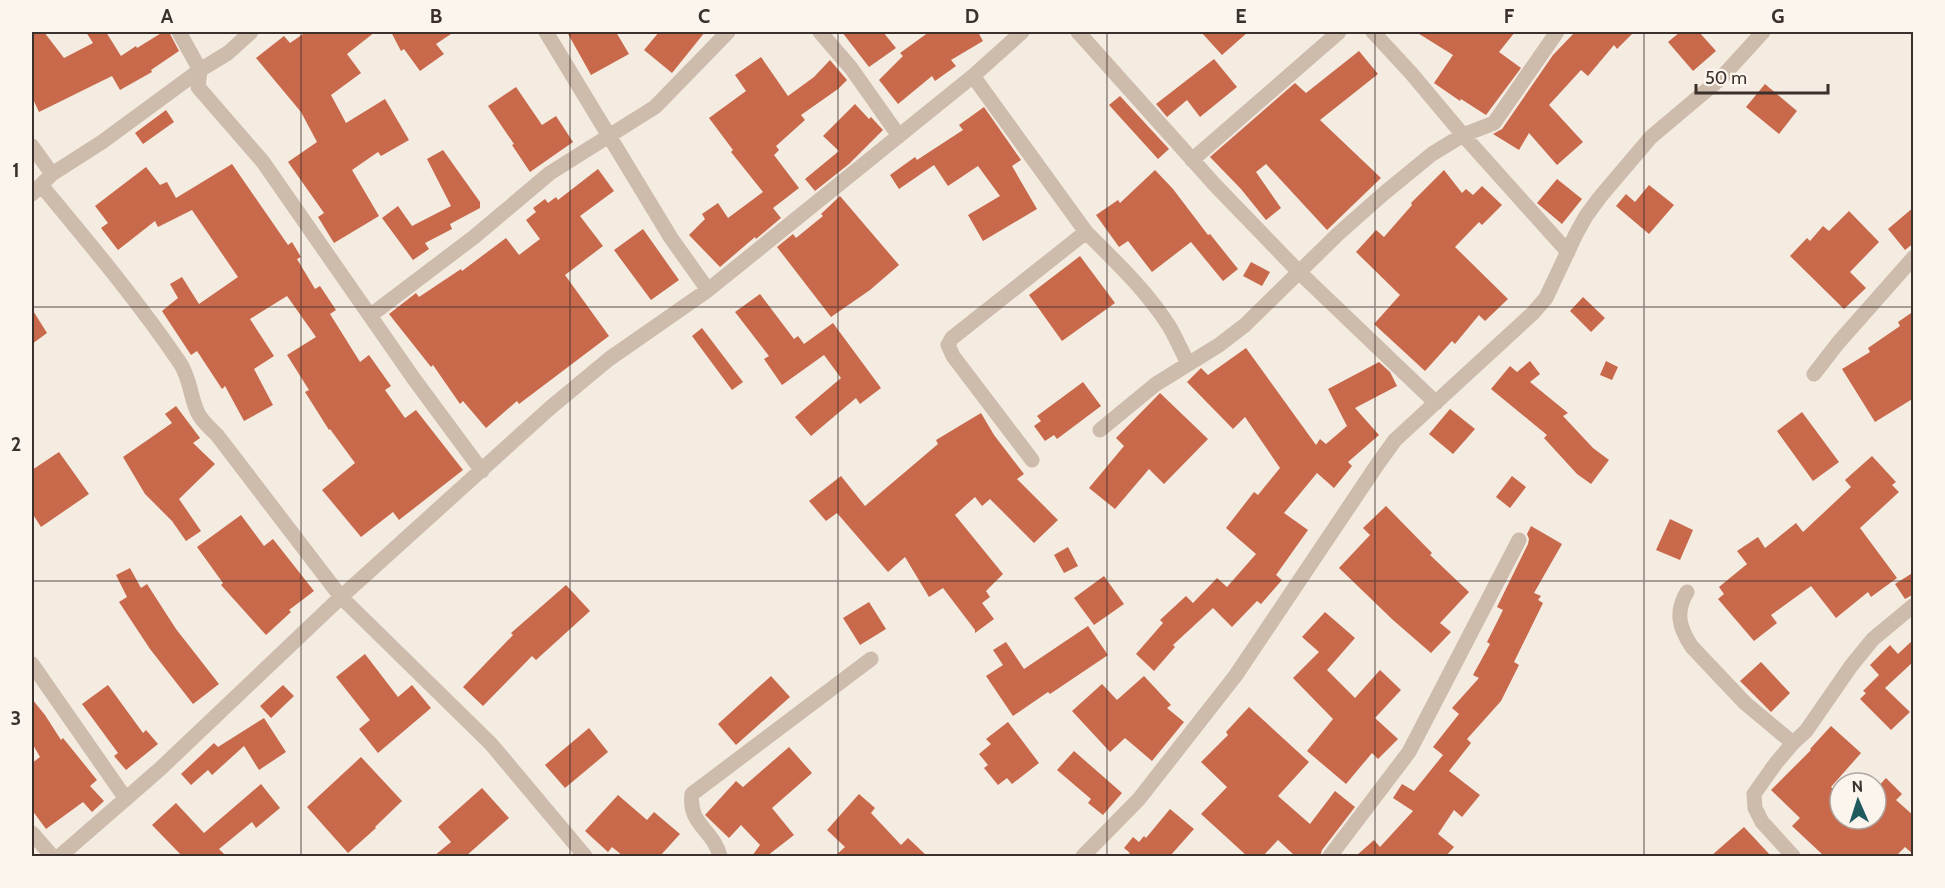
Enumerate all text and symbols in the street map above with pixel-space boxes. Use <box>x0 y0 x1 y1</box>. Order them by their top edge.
text: A <box>161 4 174 28</box>
text: B <box>430 4 442 28</box>
text: C <box>698 4 710 28</box>
text: D <box>965 4 979 28</box>
text: E <box>1235 4 1247 28</box>
text: F <box>1504 4 1515 28</box>
text: G <box>1771 4 1785 28</box>
scale bar <box>1696 57 1828 95</box>
text: 50 m <box>1705 67 1747 89</box>
text: 1 <box>12 158 20 182</box>
text: 2 <box>11 432 21 456</box>
text: 3 <box>11 706 21 730</box>
north arrow <box>1828 771 1888 831</box>
text: N <box>1851 777 1863 796</box>

